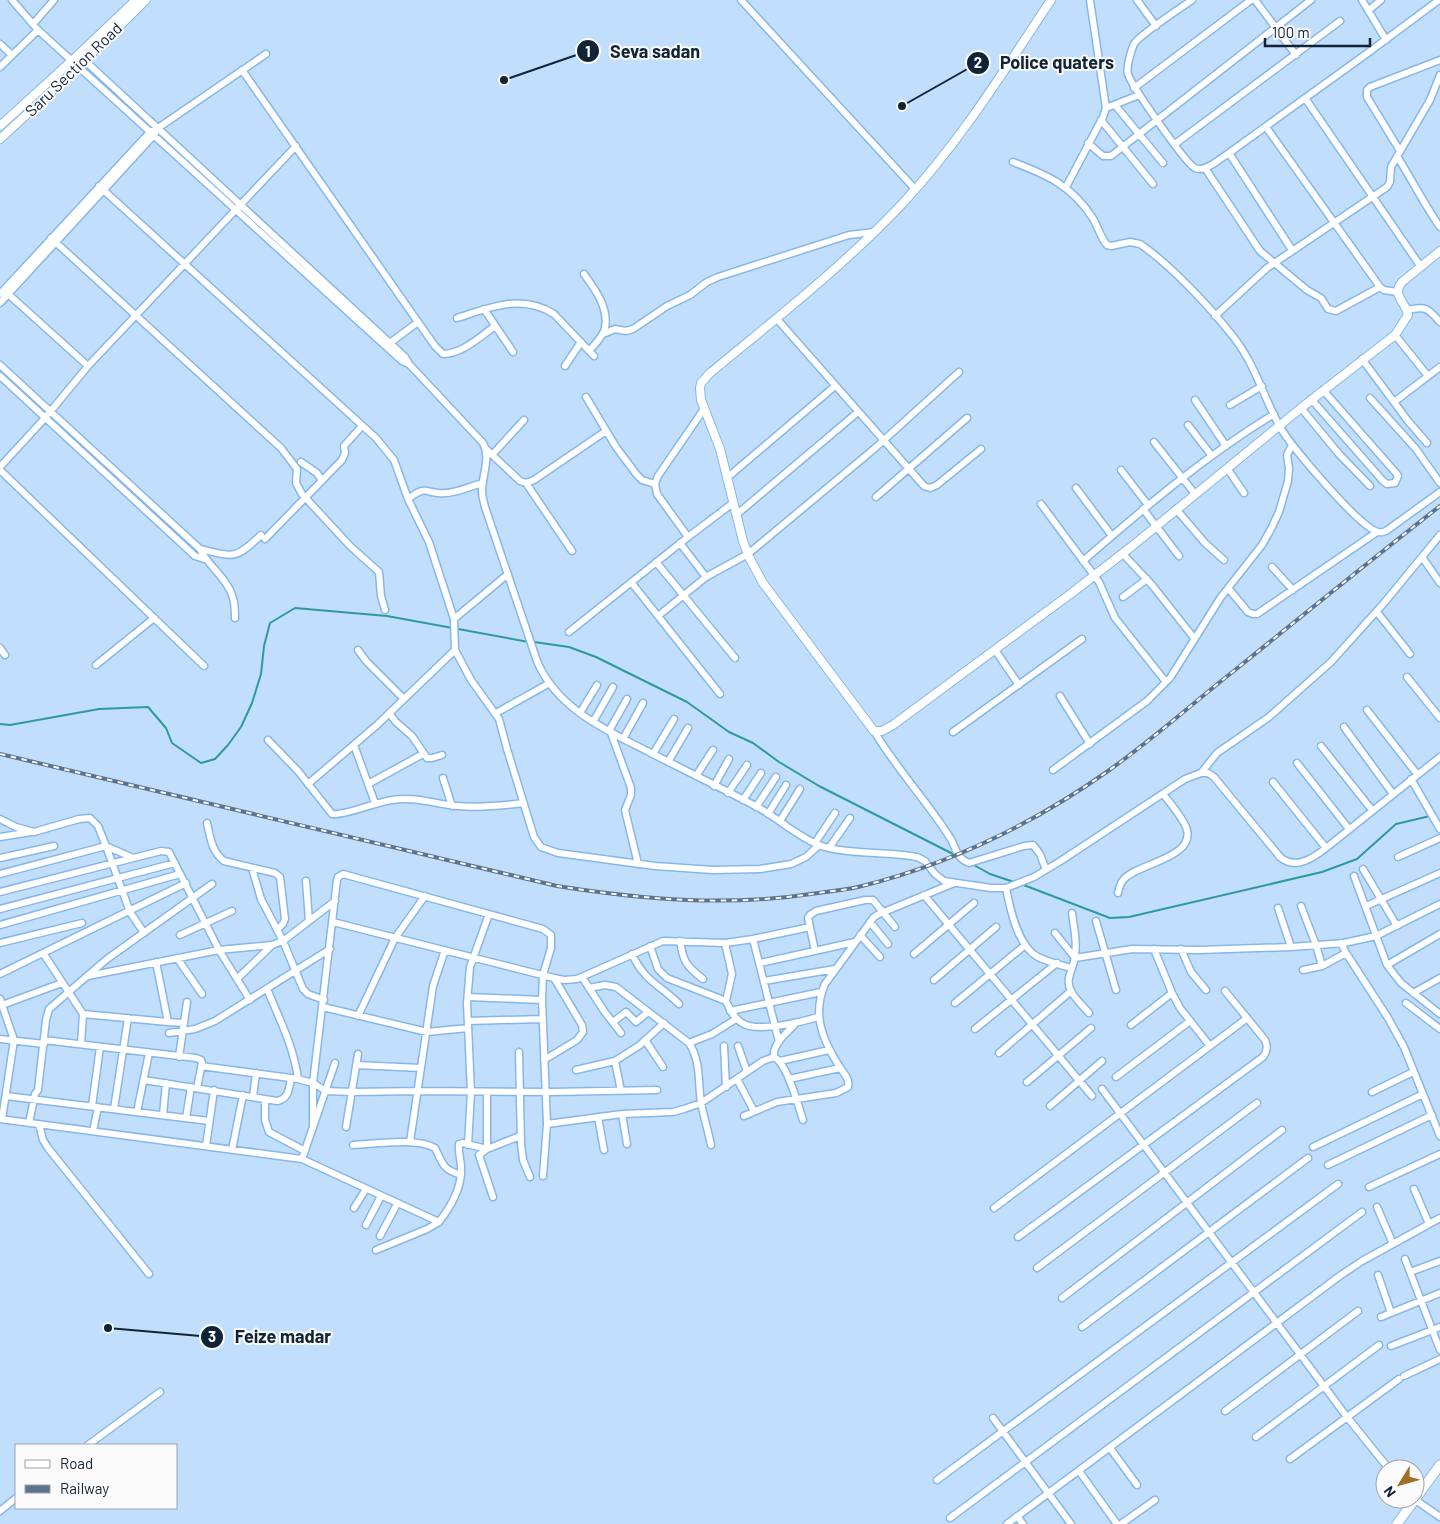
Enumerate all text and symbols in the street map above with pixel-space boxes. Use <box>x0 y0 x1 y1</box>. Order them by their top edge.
scale bar <box>1265 15 1370 47</box>
street label: Saru Section Road <box>21 18 125 120</box>
text: 100 m <box>1272 23 1310 41</box>
callout: Seva sadan <box>575 35 710 68</box>
text: Seva sadan <box>610 40 700 62</box>
text: 1 <box>585 42 591 60</box>
callout: Police quaters <box>965 46 1124 79</box>
text: Police quaters <box>1000 51 1114 73</box>
text: 2 <box>974 53 982 71</box>
callout: Feize madar <box>200 1320 341 1353</box>
text: Feize madar <box>235 1325 331 1347</box>
text: 3 <box>208 1327 216 1345</box>
legend <box>15 1444 178 1509</box>
text: Road <box>60 1454 93 1472</box>
north arrow <box>1375 1459 1425 1509</box>
text: Railway <box>60 1479 109 1497</box>
text: N <box>1380 1483 1399 1501</box>

